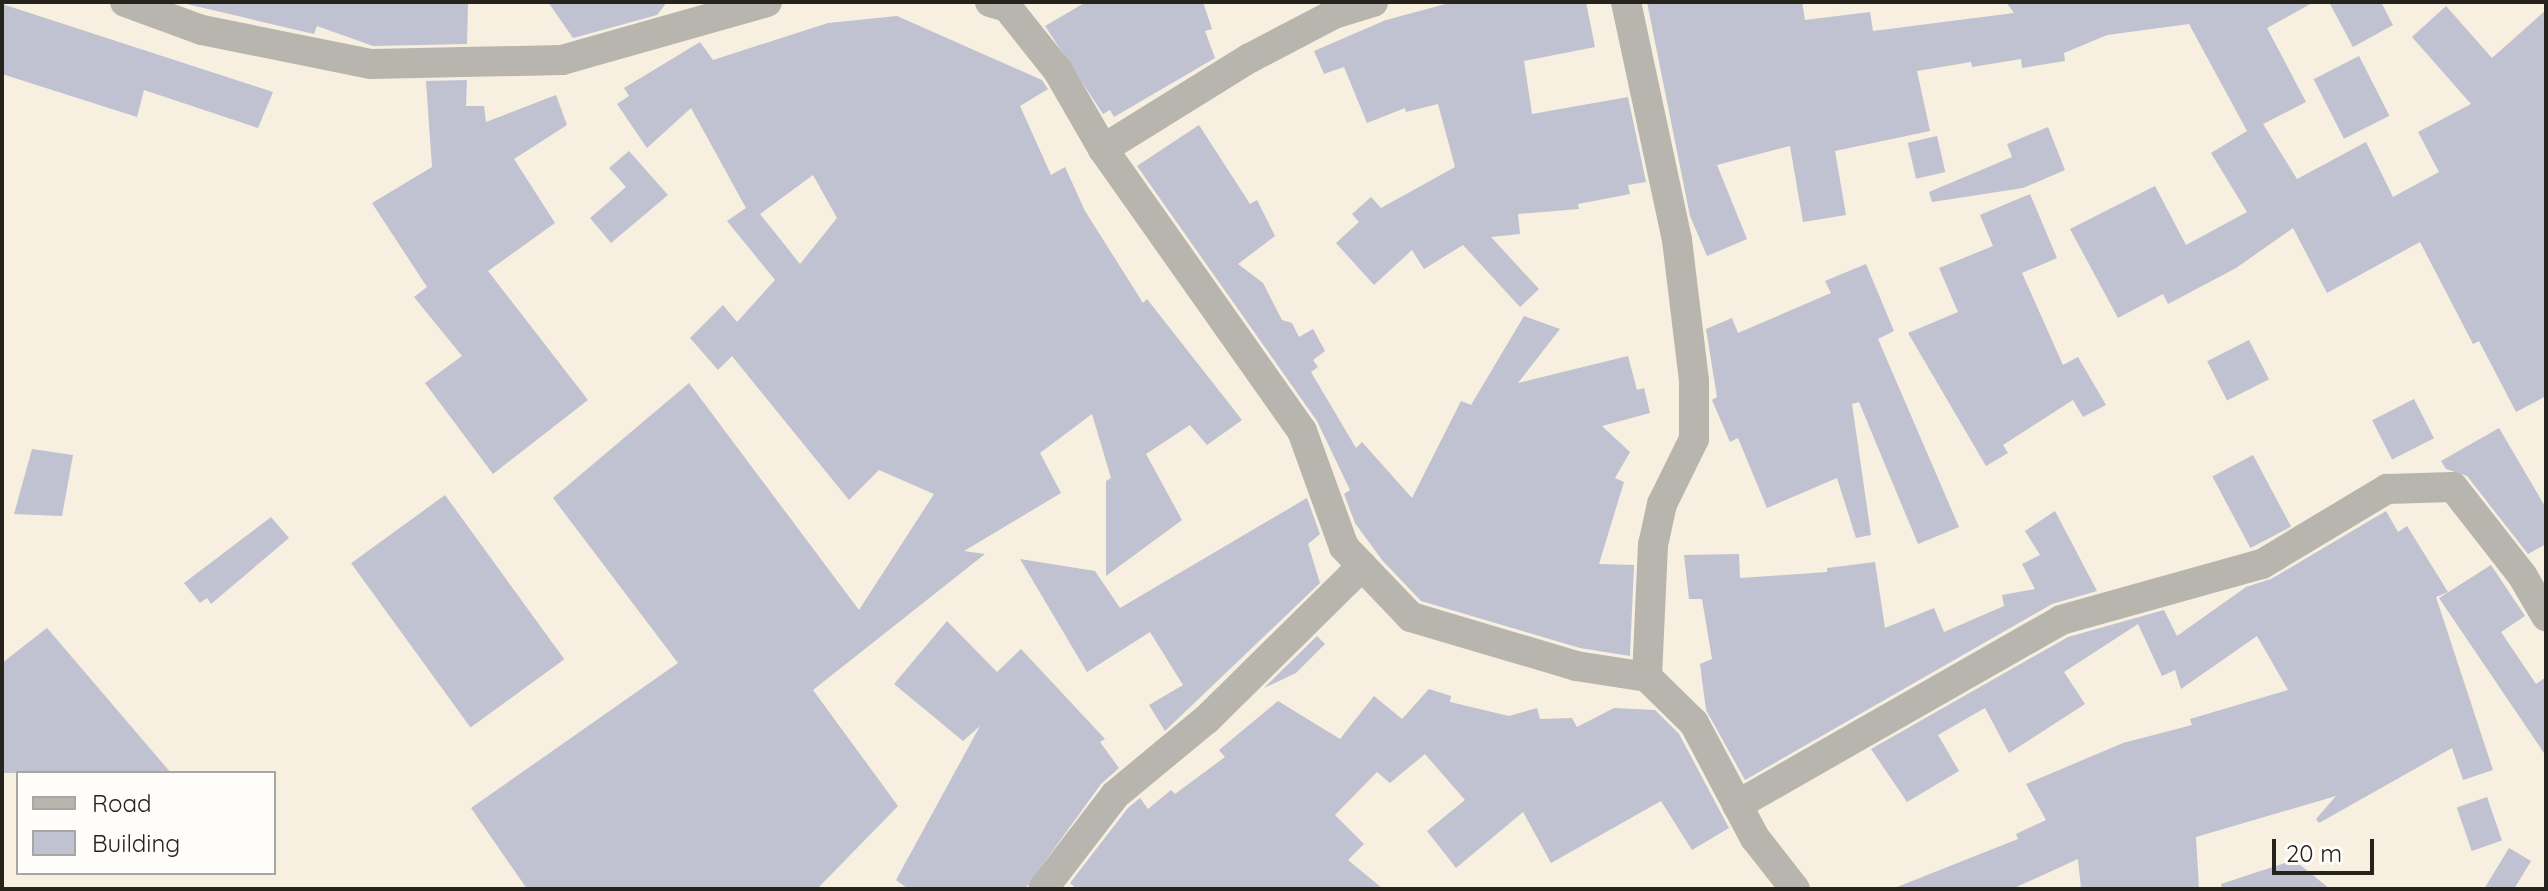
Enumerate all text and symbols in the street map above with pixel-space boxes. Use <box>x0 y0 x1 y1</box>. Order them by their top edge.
legend <box>16 771 276 875</box>
text: Road <box>92 788 152 818</box>
scale bar <box>2276 823 2378 873</box>
text: Building <box>92 828 180 858</box>
text: 20 m <box>2286 838 2342 868</box>

